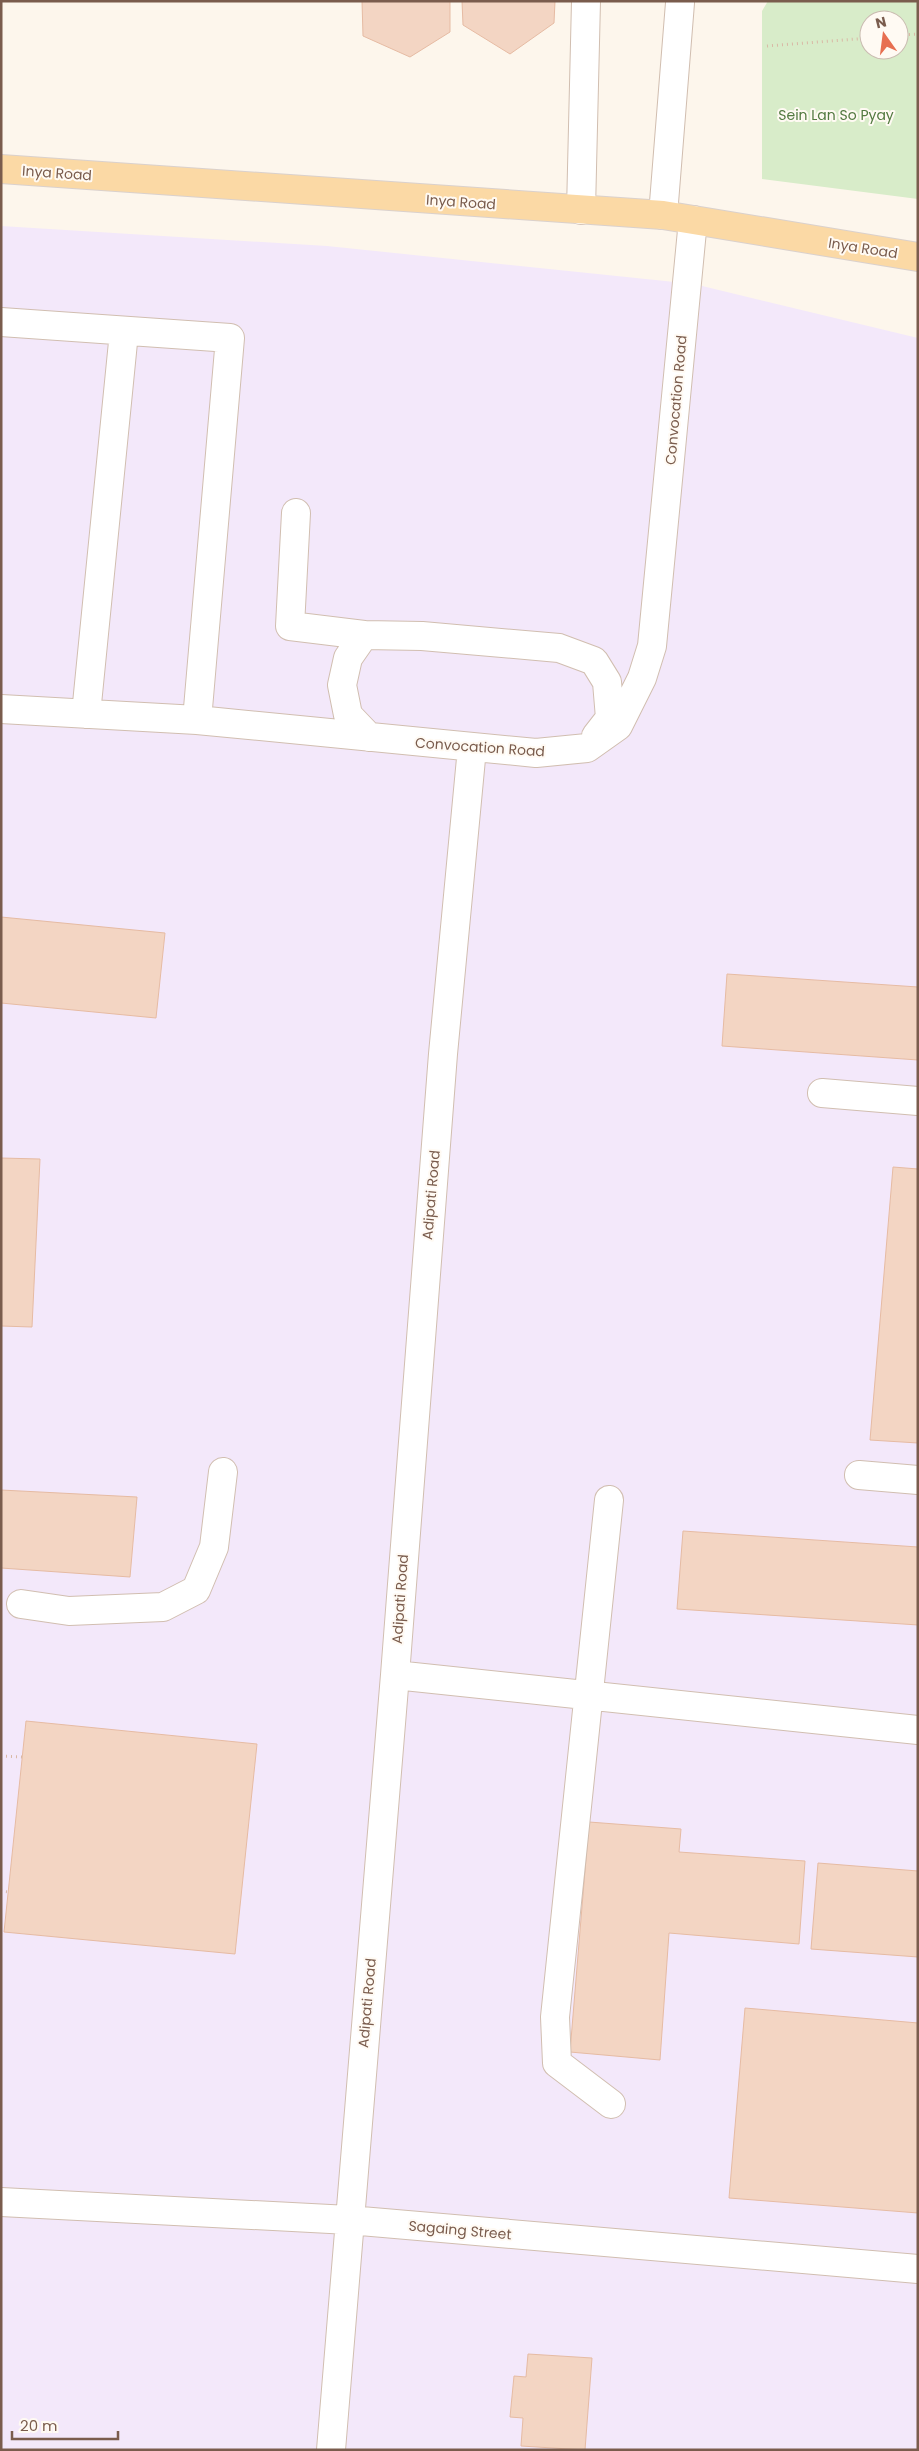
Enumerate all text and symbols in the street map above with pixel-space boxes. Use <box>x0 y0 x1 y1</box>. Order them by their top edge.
north arrow <box>859 10 909 60</box>
text: N <box>873 11 888 33</box>
park label: Sein Lan So Pyay <box>778 105 894 125</box>
street label: Inya Road <box>21 161 93 185</box>
street label: Inya Road <box>425 190 497 214</box>
street label: Inya Road <box>827 233 899 263</box>
street label: Convocation Road <box>660 334 692 466</box>
street label: Convocation Road <box>414 732 546 762</box>
street label: Adipati Road <box>417 1149 445 1241</box>
street label: Adipati Road <box>387 1553 413 1645</box>
street label: Adipati Road <box>353 1957 381 2049</box>
street label: Sagaing Street <box>408 2216 512 2244</box>
scale bar <box>12 2408 119 2440</box>
text: 20 m <box>20 2415 58 2436</box>

